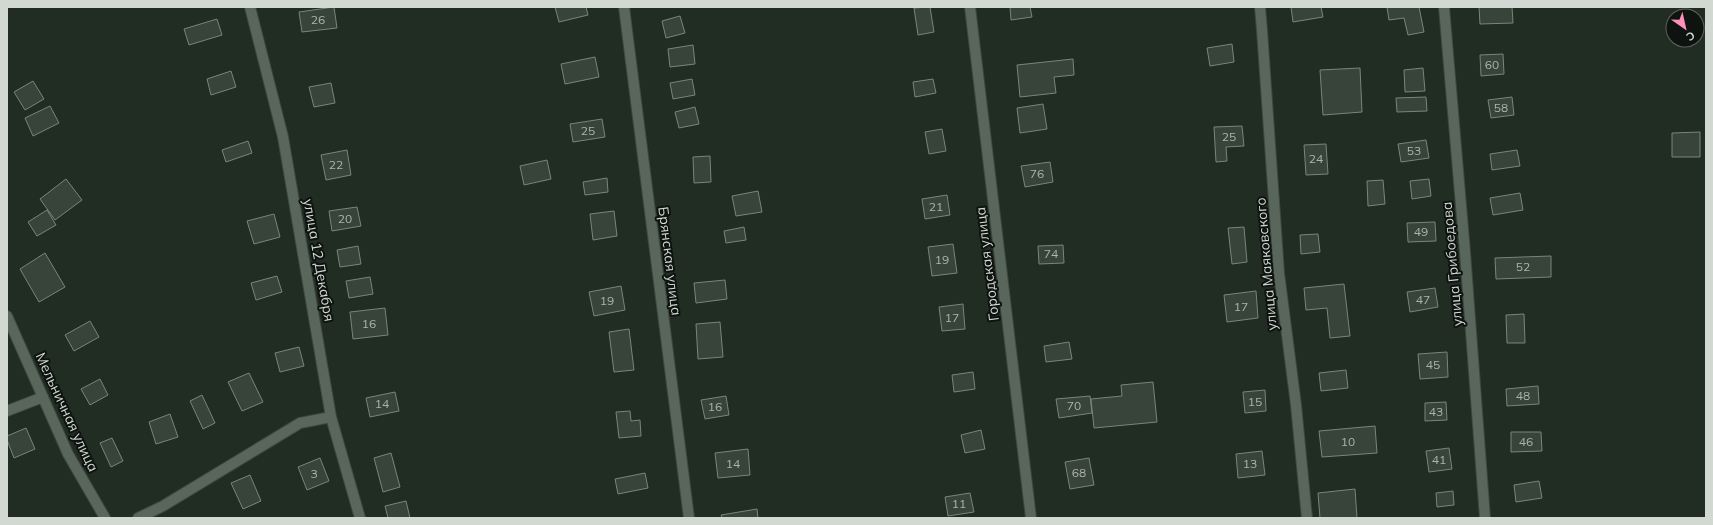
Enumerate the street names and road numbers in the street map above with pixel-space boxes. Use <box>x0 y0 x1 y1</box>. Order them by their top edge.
street label: улица 12 Декабря <box>299 197 339 323</box>
street label: улица Маяковского <box>1251 197 1281 331</box>
street label: улица Грибоедова <box>1438 201 1466 327</box>
street label: Брянская улица <box>654 206 686 316</box>
street label: Городская улица <box>971 206 1003 322</box>
street label: Мельничная улица <box>32 350 102 474</box>

